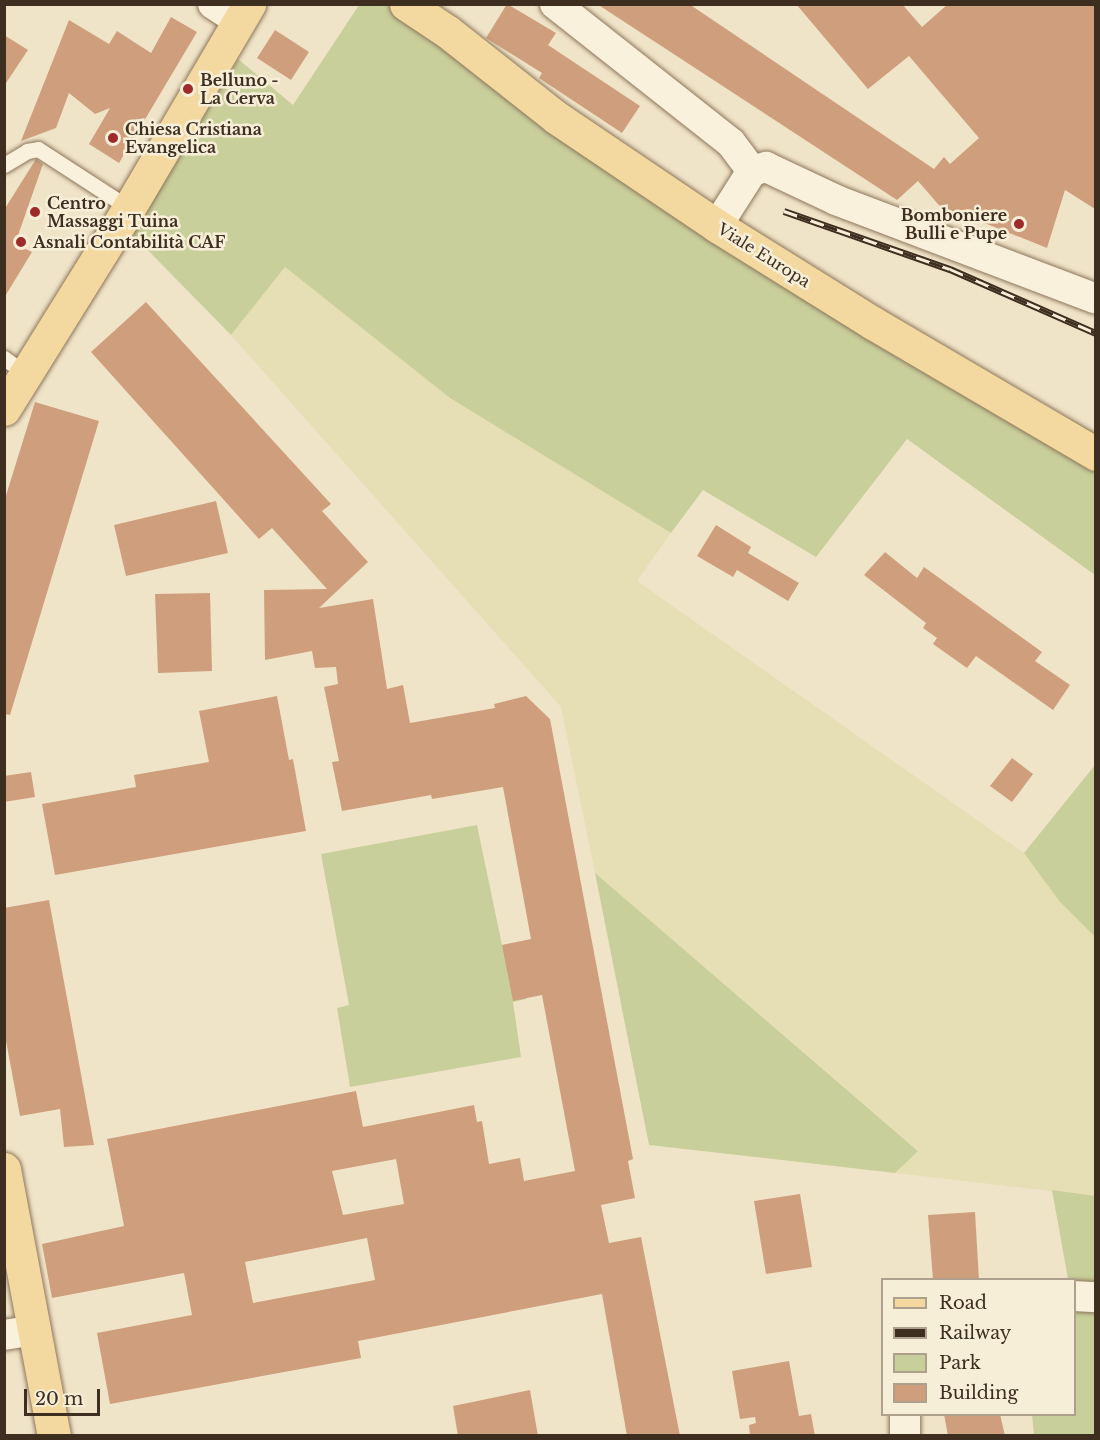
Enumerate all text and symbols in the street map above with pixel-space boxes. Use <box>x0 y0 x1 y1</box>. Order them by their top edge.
place label: Belluno - La Cerva <box>200 70 279 108</box>
marker: Belluno - La Cerva <box>181 82 195 96</box>
place label: Chiesa Cristiana Evangelica <box>125 119 262 157</box>
marker: Chiesa Cristiana Evangelica <box>106 131 120 145</box>
place label: Centro Massaggi Tuina <box>47 193 179 231</box>
marker: Centro Massaggi Tuina <box>28 205 42 219</box>
place label: Bomboniere Bulli e Pupe <box>901 205 1007 243</box>
marker: Bomboniere Bulli e Pupe <box>1012 217 1026 231</box>
street label: Viale Europa <box>714 219 814 291</box>
place label: Asnali Contabilità CAF <box>33 232 225 252</box>
marker: Asnali Contabilità CAF <box>14 235 28 249</box>
legend <box>881 1278 1076 1416</box>
text: Road <box>939 1292 987 1314</box>
text: Railway <box>939 1322 1011 1344</box>
text: Park <box>939 1352 981 1374</box>
scale bar <box>27 1377 104 1415</box>
text: Building <box>939 1382 1018 1404</box>
text: 20 m <box>35 1388 83 1410</box>

